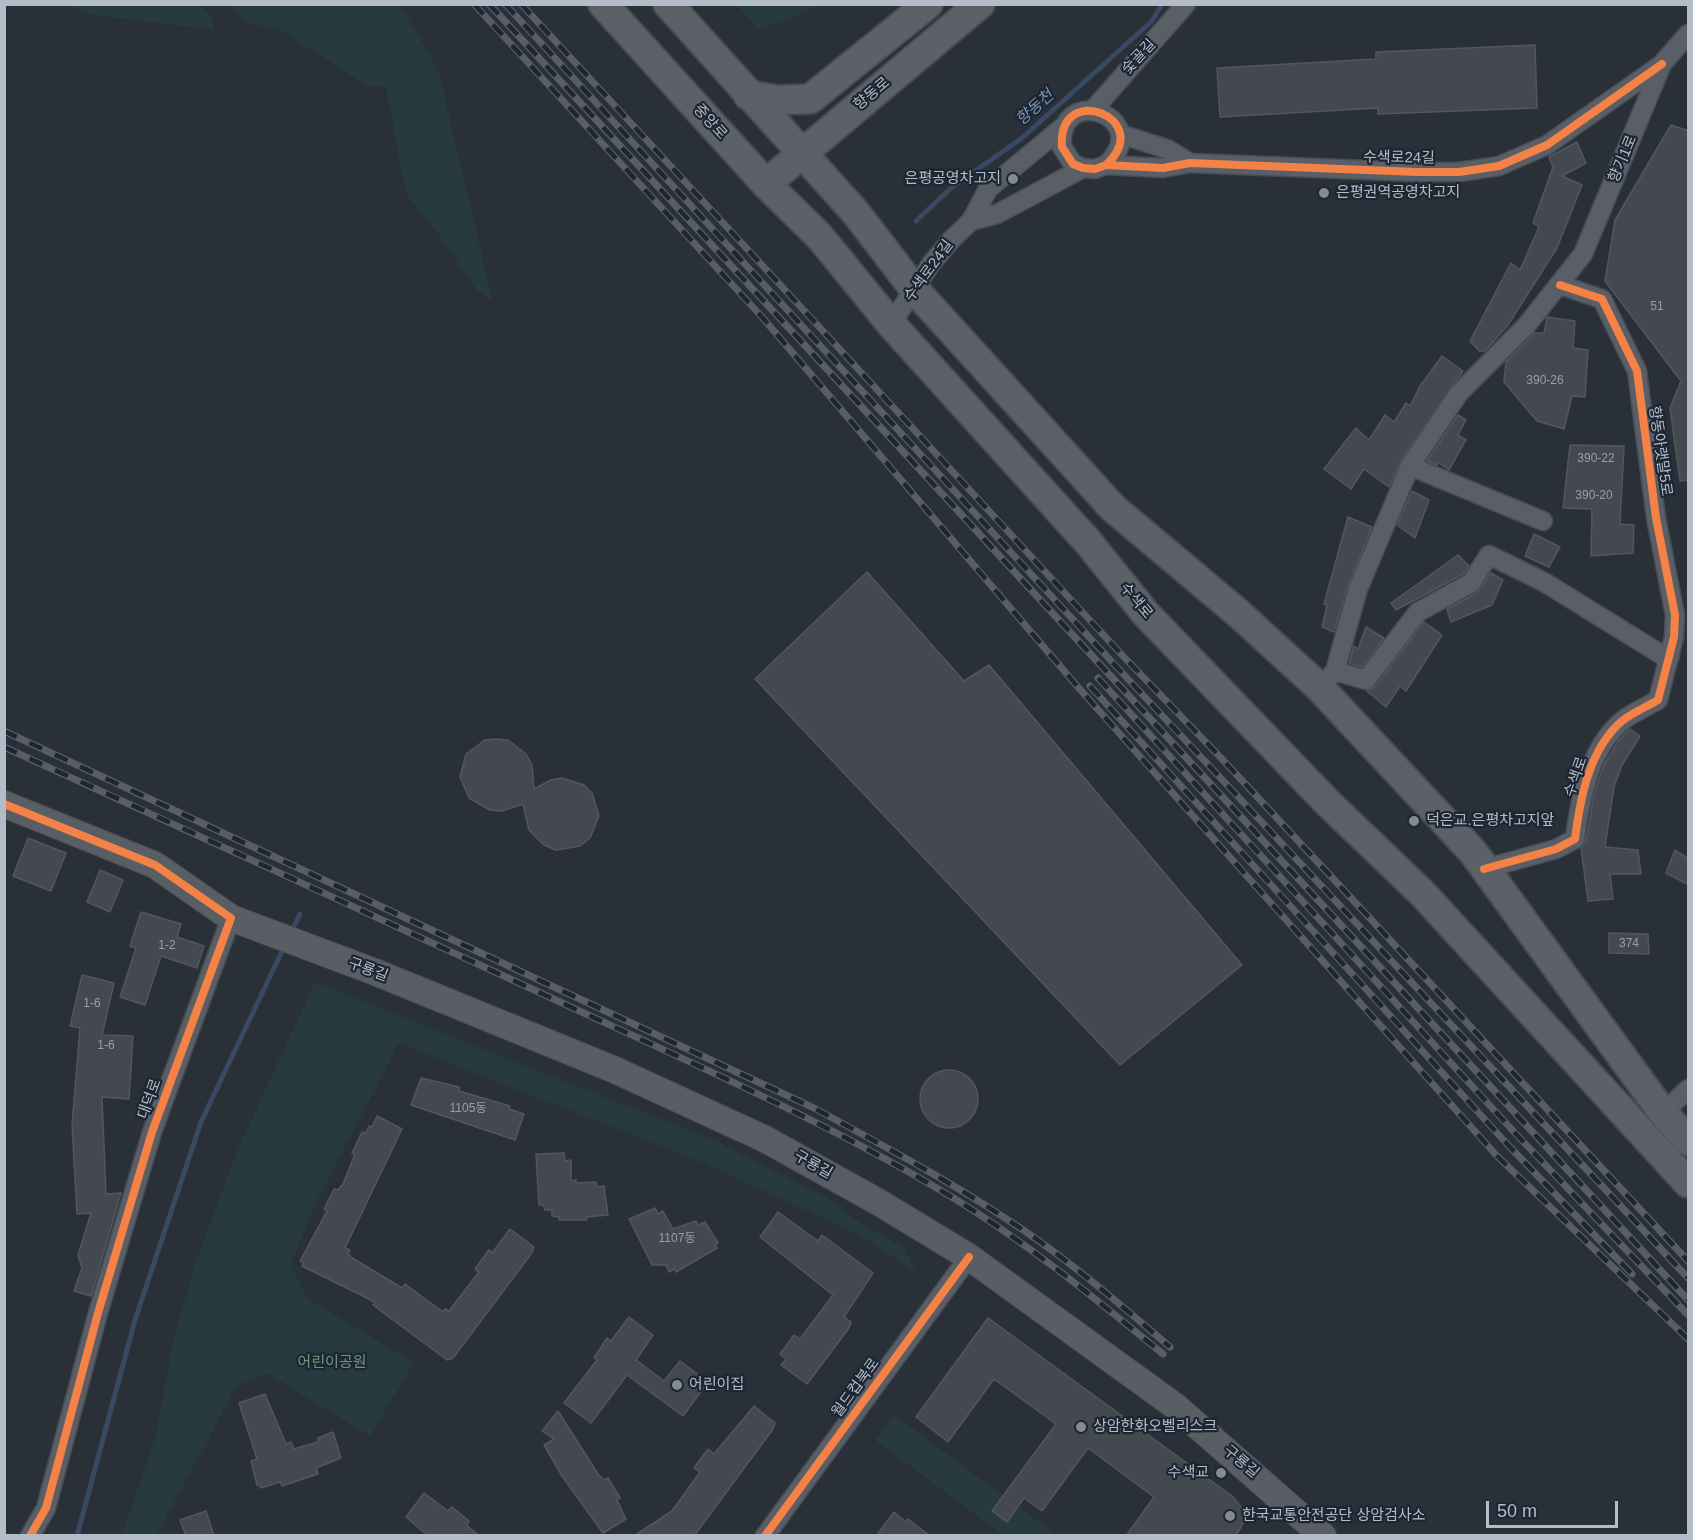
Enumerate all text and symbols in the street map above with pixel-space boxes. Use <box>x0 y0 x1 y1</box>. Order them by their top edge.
street label: 숯골길 <box>1118 36 1160 78</box>
street label: 향동로 <box>850 74 894 114</box>
water label: 향동천 <box>1012 86 1058 130</box>
street label: 중앙로 <box>689 101 731 143</box>
street label: 향기1로 <box>1605 133 1641 185</box>
street label: 수색로24길 <box>1363 148 1435 168</box>
place label: 은평공영차고지 <box>904 170 1001 188</box>
marker: 은평공영차고지 <box>1006 172 1020 186</box>
place label: 은평권역공영차고지 <box>1336 184 1460 202</box>
marker: 은평권역공영차고지 <box>1317 186 1331 200</box>
street label: 수색로24길 <box>901 237 957 305</box>
house number: 51 <box>1650 300 1664 314</box>
house number: 390-26 <box>1526 374 1564 388</box>
street label: 향동아랫말5로 <box>1645 405 1675 497</box>
house number: 390-22 <box>1577 452 1615 466</box>
house number: 390-20 <box>1575 489 1613 503</box>
street label: 수색로 <box>1116 579 1156 623</box>
street label: 수색로 <box>1561 754 1591 800</box>
place label: 덕은교.은평차고지앞 <box>1426 812 1554 830</box>
marker: 덕은교.은평차고지앞 <box>1407 814 1421 828</box>
house number: 374 <box>1619 937 1639 951</box>
house number: 1-2 <box>158 939 176 953</box>
street label: 구룡길 <box>345 954 391 986</box>
house number: 1-6 <box>83 997 101 1011</box>
house number: 1-6 <box>97 1039 115 1053</box>
street label: 대덕로 <box>134 1076 166 1122</box>
house number: 1105동 <box>450 1102 486 1116</box>
street label: 구룡길 <box>791 1147 835 1183</box>
house number: 1107동 <box>659 1232 695 1246</box>
park label: 어린이공원 <box>298 1354 366 1372</box>
street label: 월드컵북로 <box>828 1355 884 1421</box>
place label: 어린이집 <box>689 1376 744 1394</box>
marker: 어린이집 <box>670 1378 684 1392</box>
place label: 상암한화오벨리스크 <box>1093 1418 1217 1436</box>
marker: 상암한화오벨리스크 <box>1074 1420 1088 1434</box>
street label: 구룡길 <box>1219 1442 1263 1482</box>
place label: 수색교 <box>1168 1464 1209 1482</box>
marker: 수색교 <box>1214 1466 1228 1480</box>
scale bar <box>1489 1489 1621 1527</box>
text: 50 m <box>1497 1501 1537 1521</box>
place label: 한국교통안전공단 상암검사소 <box>1242 1507 1426 1525</box>
marker: 한국교통안전공단 상암검사소 <box>1223 1509 1237 1523</box>

